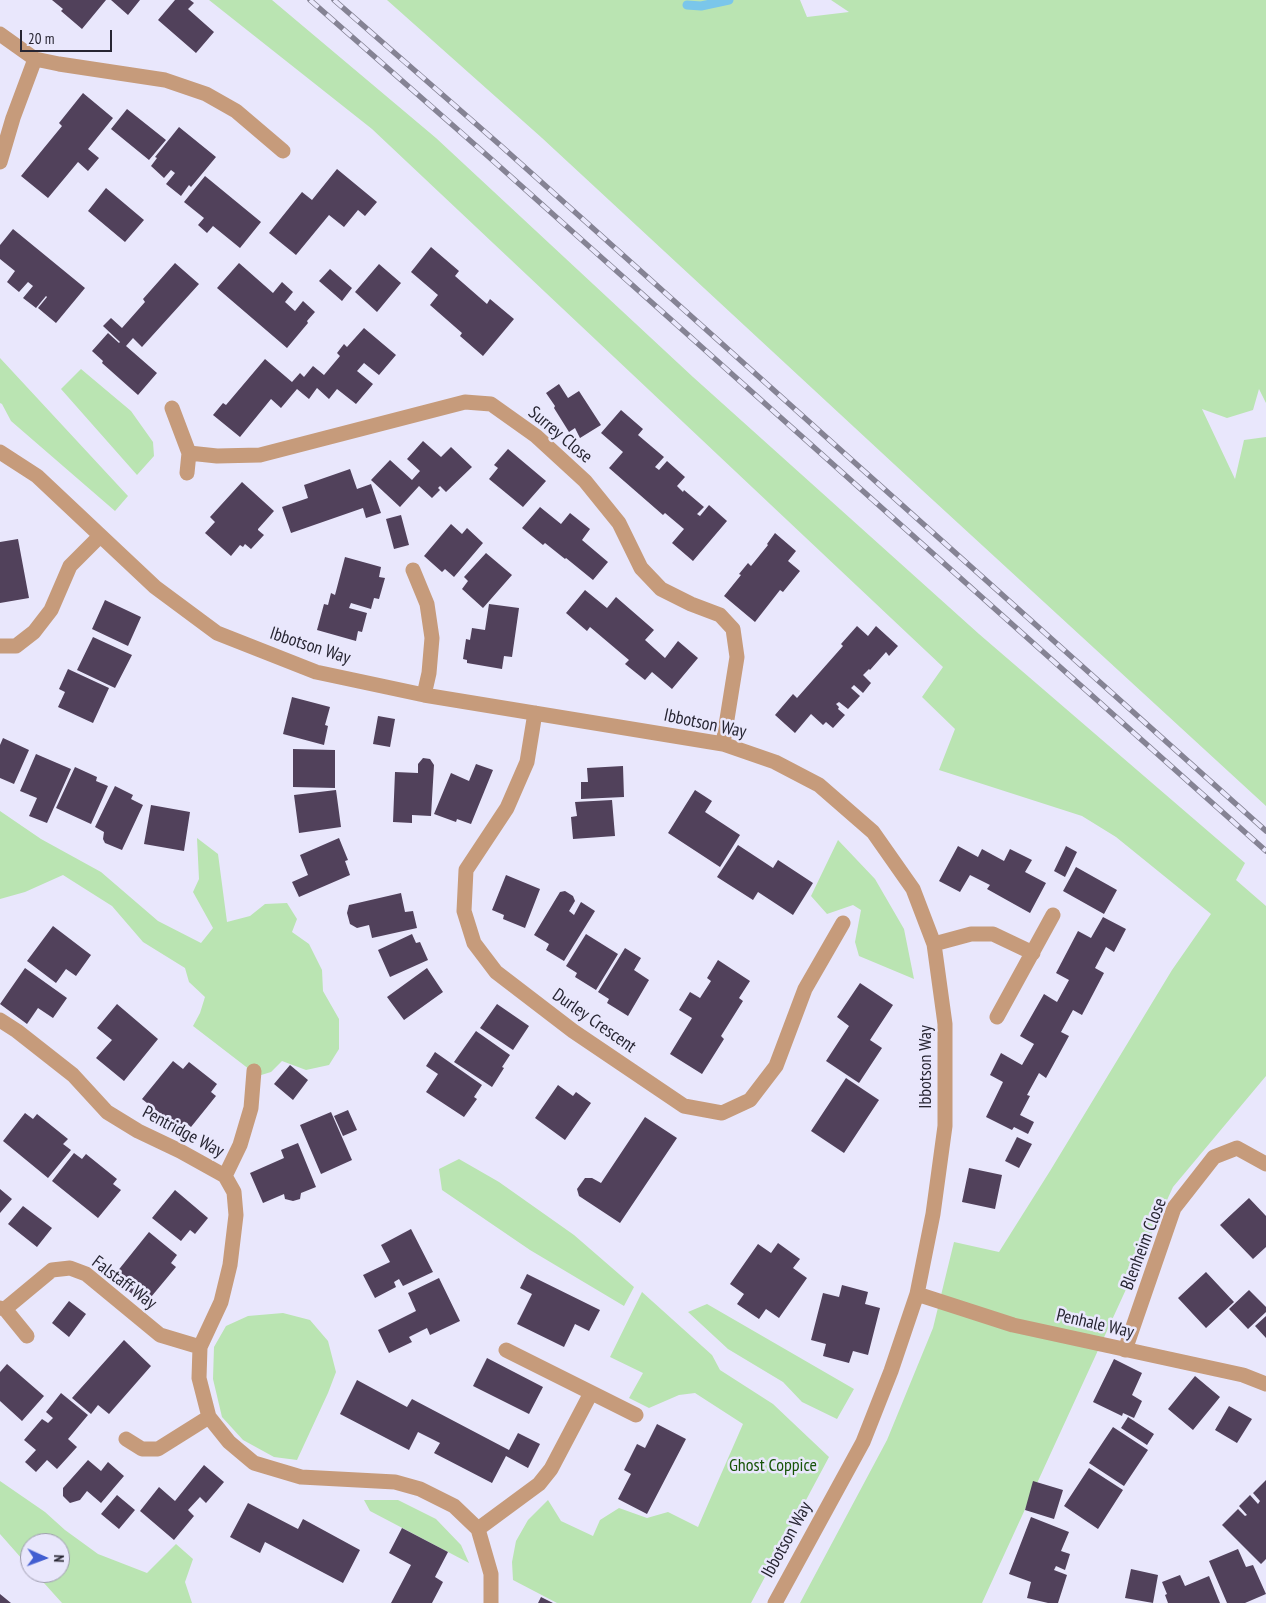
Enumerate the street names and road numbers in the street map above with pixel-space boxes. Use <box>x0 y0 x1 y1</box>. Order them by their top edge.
street label: Surrey Close <box>524 402 596 468</box>
street label: Ibbotson Way <box>267 623 353 669</box>
street label: Ibbotson Way <box>662 705 748 743</box>
street label: Durley Crescent <box>548 984 640 1058</box>
street label: Ibbotson Way <box>915 1025 937 1109</box>
street label: Pentridge Way <box>139 1102 227 1162</box>
street label: Blenheim Close <box>1117 1195 1171 1293</box>
street label: Falstaff Way <box>87 1252 161 1314</box>
street label: Penhale Way <box>1054 1305 1136 1343</box>
street label: Ibbotson Way <box>757 1498 817 1582</box>

